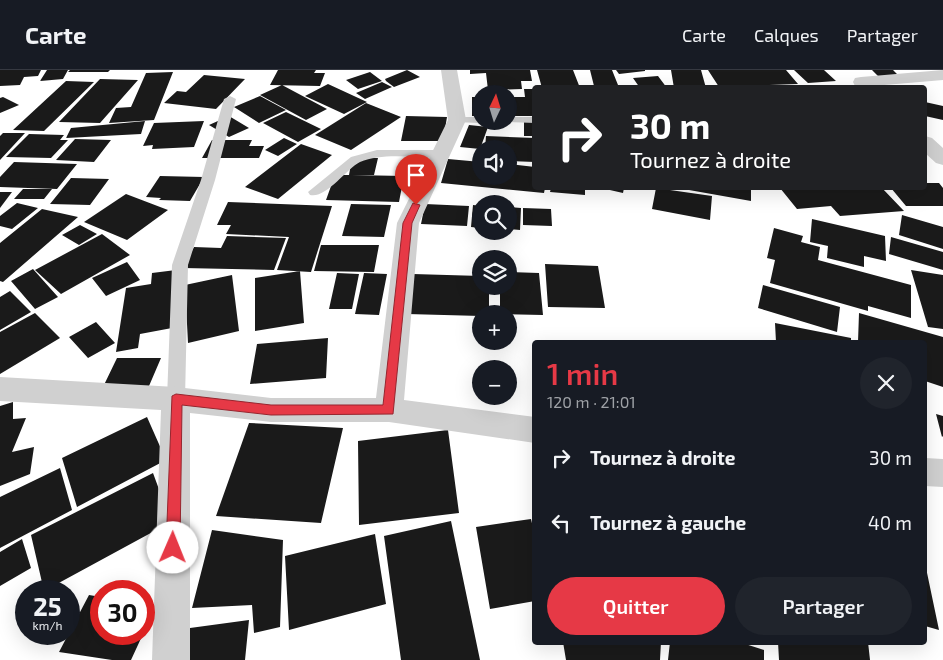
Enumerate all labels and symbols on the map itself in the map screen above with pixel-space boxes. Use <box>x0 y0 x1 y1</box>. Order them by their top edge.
north arrow <box>472 85 518 130</box>
pin <box>395 154 437 205</box>
position arrow <box>146 521 198 573</box>
speed limit sign: 30 <box>90 580 155 645</box>

